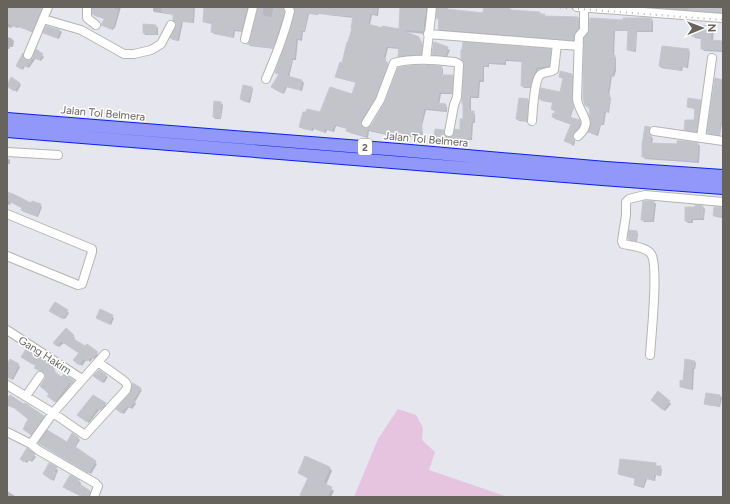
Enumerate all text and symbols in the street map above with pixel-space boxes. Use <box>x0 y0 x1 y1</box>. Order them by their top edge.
north arrow <box>682 8 722 48</box>
text: N <box>705 23 718 32</box>
street label: Jalan Tol Belmera <box>60 103 146 124</box>
street label: Jalan Tol Belmera <box>383 129 469 150</box>
road number: 2 <box>358 139 372 155</box>
street label: Gang Hakim <box>16 334 74 377</box>

